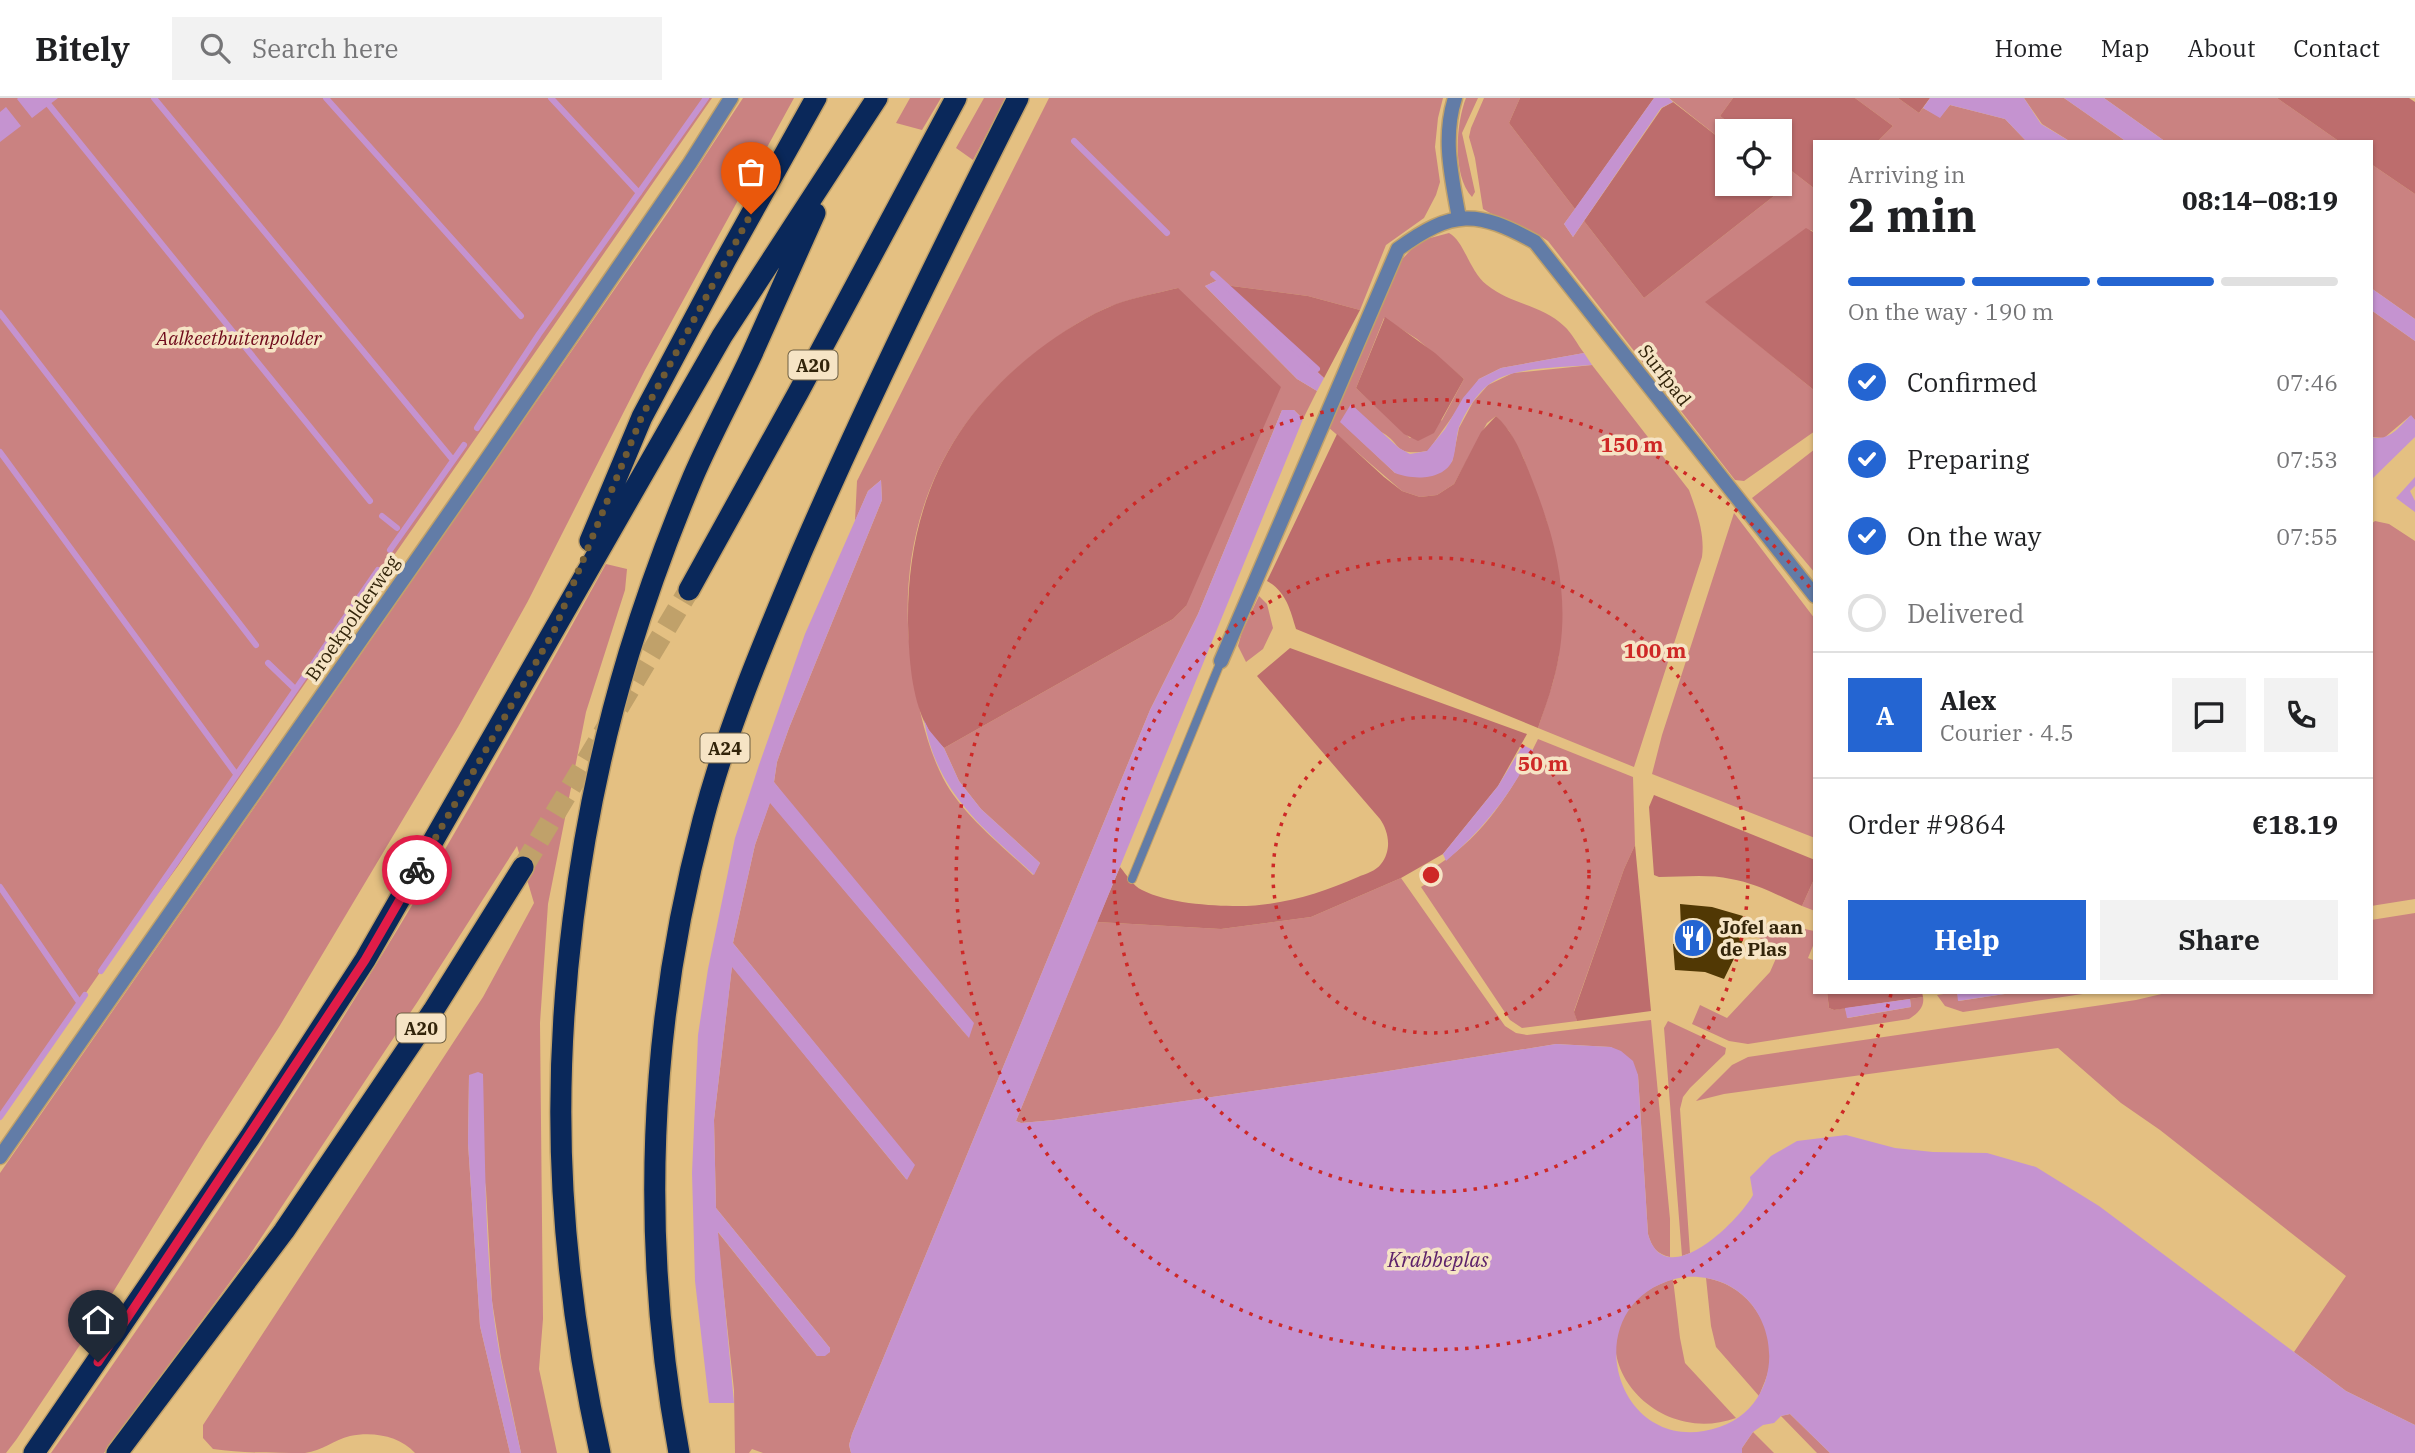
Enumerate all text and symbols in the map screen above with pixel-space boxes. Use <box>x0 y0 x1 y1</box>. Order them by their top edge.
search box <box>172 17 662 80</box>
text: Bitely <box>35 27 130 70</box>
icon: search <box>196 29 234 67</box>
text: Search here <box>252 31 398 65</box>
text: Home <box>1995 32 2063 64</box>
text: Map <box>2101 32 2149 64</box>
text: About <box>2187 32 2255 64</box>
text: Contact <box>2293 32 2380 64</box>
map controls <box>1715 119 1792 196</box>
button: locate <box>1715 119 1792 196</box>
pin <box>721 142 781 214</box>
icon: bag <box>732 153 770 191</box>
text: Arriving in <box>1848 159 1965 189</box>
text: 08:14–08:19 <box>2182 183 2338 217</box>
text: 2 min <box>1848 185 1977 245</box>
text: On the way · 190 m <box>1848 296 2054 326</box>
park label: Aalkeetbuitenpolder <box>154 326 322 350</box>
street label: Surfpad <box>1633 339 1697 411</box>
road number: A20 <box>788 351 838 380</box>
icon: check <box>1848 363 1886 401</box>
text: Confirmed <box>1907 365 2038 399</box>
text: 07:46 <box>2276 367 2338 397</box>
text: 150 m <box>1600 430 1664 458</box>
icon: check <box>1848 440 1886 478</box>
text: Preparing <box>1907 442 2029 476</box>
text: 07:53 <box>2276 444 2338 474</box>
icon: check <box>1848 517 1886 555</box>
text: On the way <box>1907 519 2041 553</box>
text: 07:55 <box>2276 521 2338 551</box>
street label: Broekpolderweg <box>300 550 404 685</box>
text: Delivered <box>1907 596 2024 630</box>
text: 100 m <box>1623 636 1687 664</box>
button: chat <box>2172 678 2246 752</box>
button: phone <box>2264 678 2338 752</box>
text: Alex <box>1940 683 1996 717</box>
text: A <box>1876 698 1894 732</box>
text: Courier · 4.5 <box>1940 717 2074 747</box>
road number: A24 <box>700 734 750 762</box>
text: 50 m <box>1518 749 1568 777</box>
text: Order #9864 <box>1848 807 2006 841</box>
text: €18.19 <box>2252 807 2338 841</box>
courier <box>382 835 452 905</box>
icon: bike <box>398 851 436 889</box>
centre of rings <box>1419 863 1443 887</box>
button: Help <box>1848 900 2086 980</box>
button: Share <box>2100 900 2338 980</box>
place label: Jofel aan de Plas <box>1720 915 1803 961</box>
restaurant icon: Jofel aan de Plas <box>1672 917 1714 959</box>
road number: A20 <box>396 1014 446 1043</box>
water label: Krabbeplas <box>1386 1245 1489 1273</box>
pin <box>68 1290 128 1362</box>
icon: home <box>79 1301 117 1339</box>

